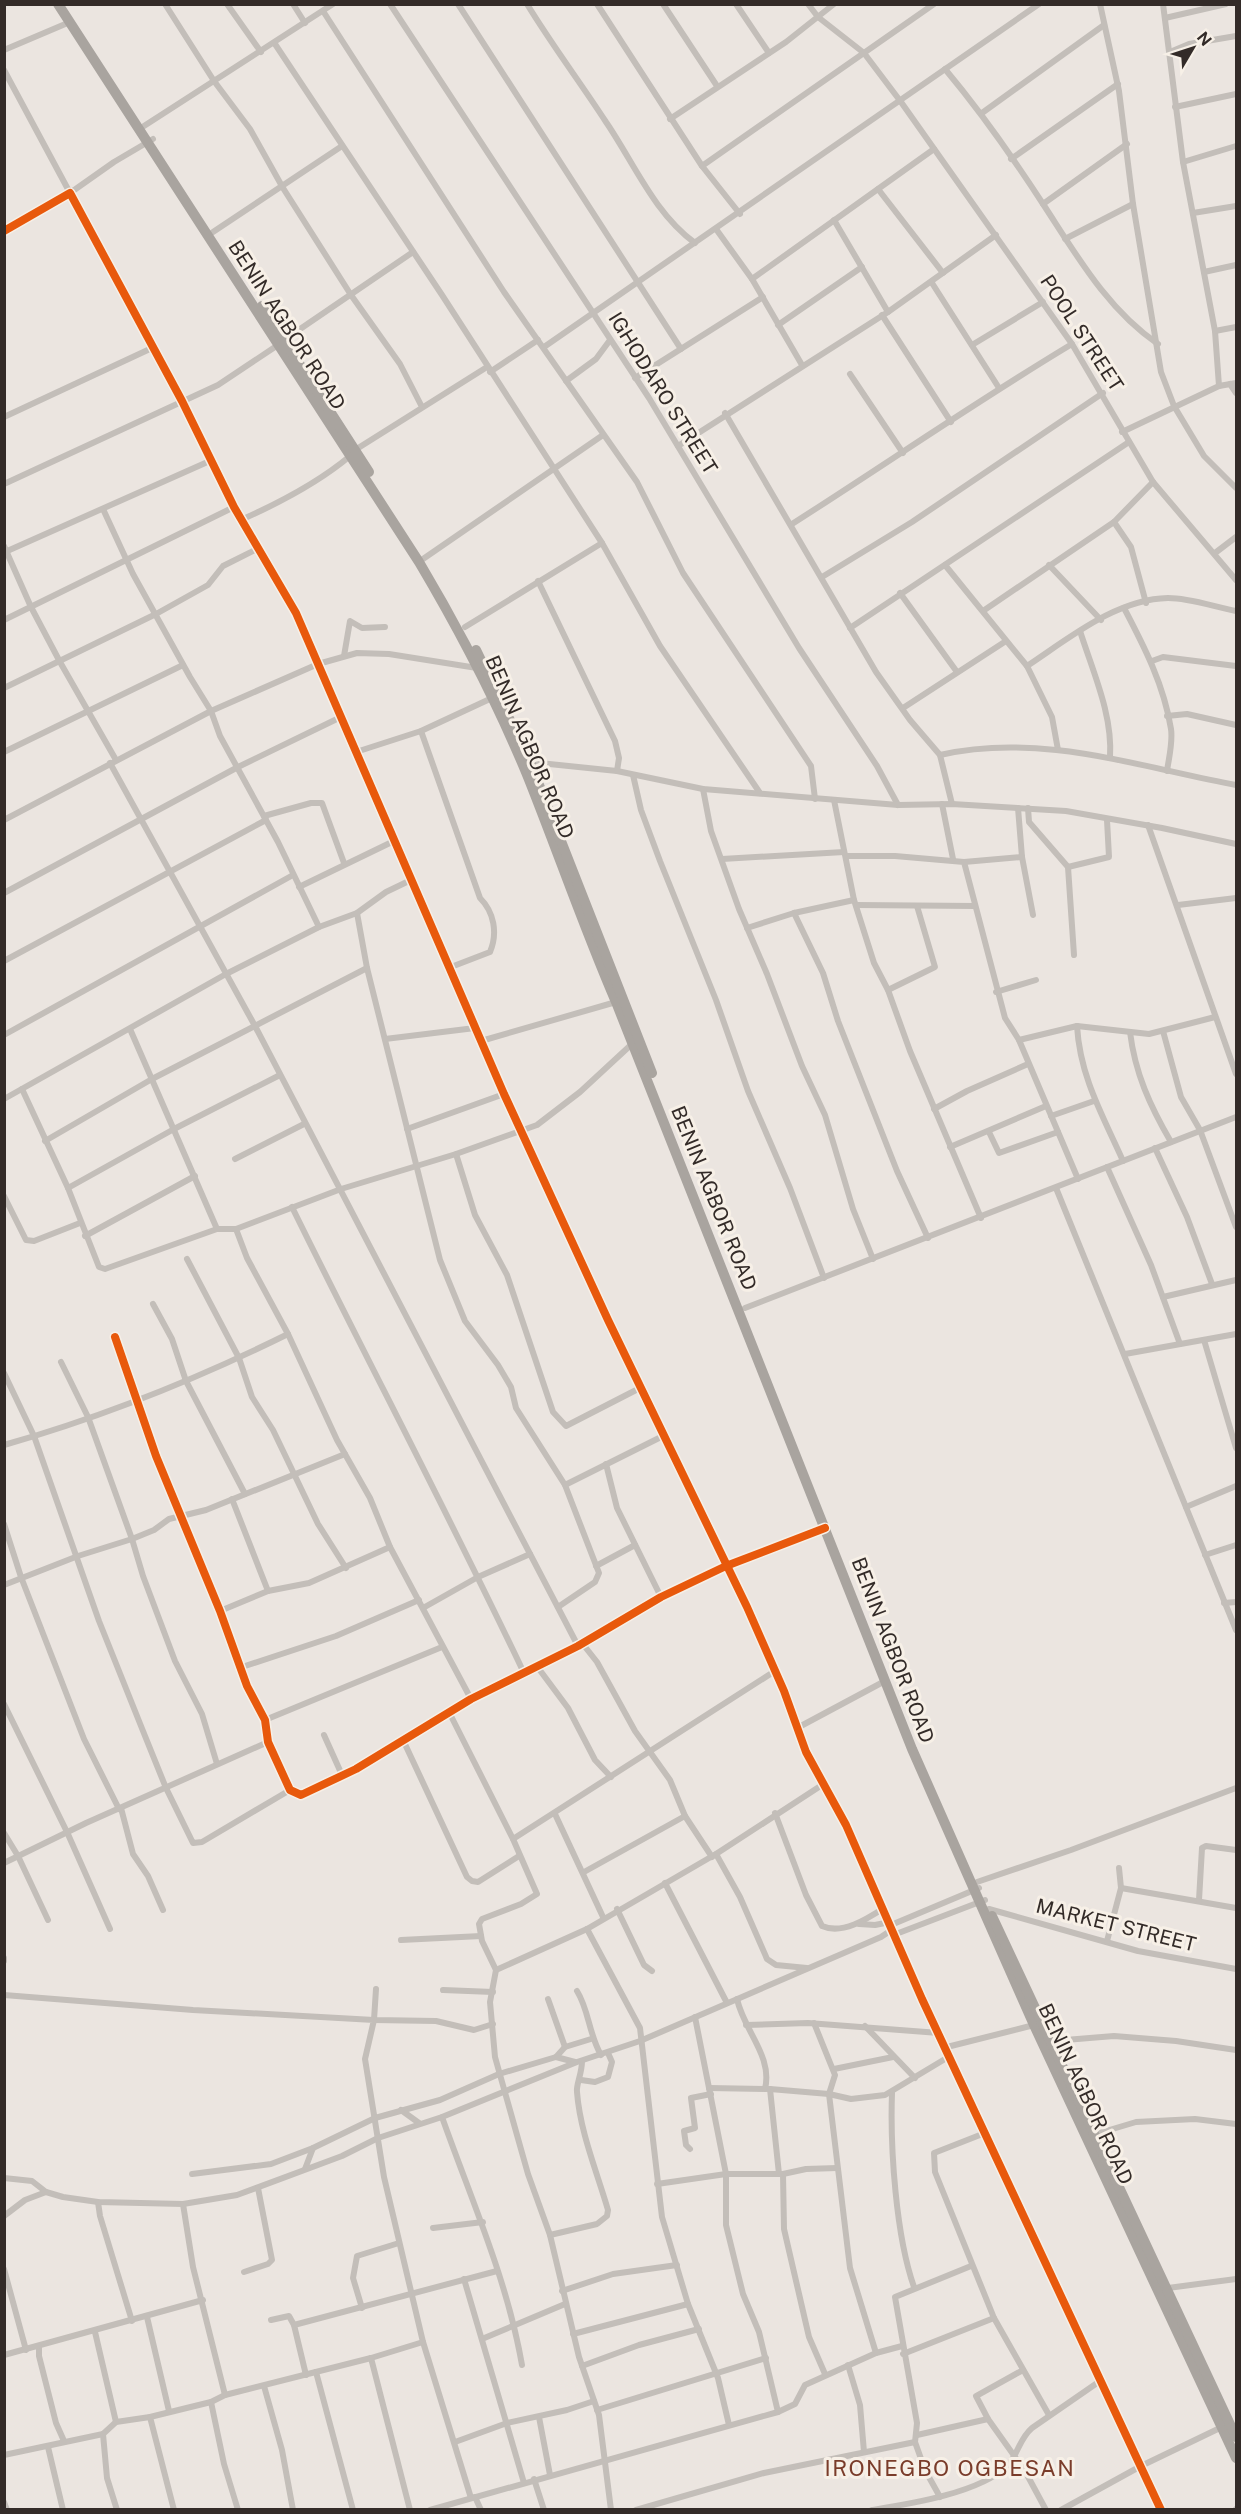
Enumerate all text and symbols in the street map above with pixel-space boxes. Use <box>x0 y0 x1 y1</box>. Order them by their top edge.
north arrow <box>1163 18 1223 78</box>
text: N <box>1193 28 1216 50</box>
street label: BENIN AGBOR ROAD <box>223 236 351 414</box>
street label: POOL STREET <box>1035 270 1129 396</box>
street label: IGHODARO STREET <box>603 308 723 478</box>
street label: BENIN AGBOR ROAD <box>481 652 579 842</box>
street label: BENIN AGBOR ROAD <box>666 1102 762 1294</box>
street label: BENIN AGBOR ROAD <box>847 1554 939 1746</box>
street label: MARKET STREET <box>1033 1893 1199 1957</box>
street label: BENIN AGBOR ROAD <box>1034 2000 1138 2188</box>
district label: IRONEGBO OGBESAN <box>825 2455 1075 2481</box>

